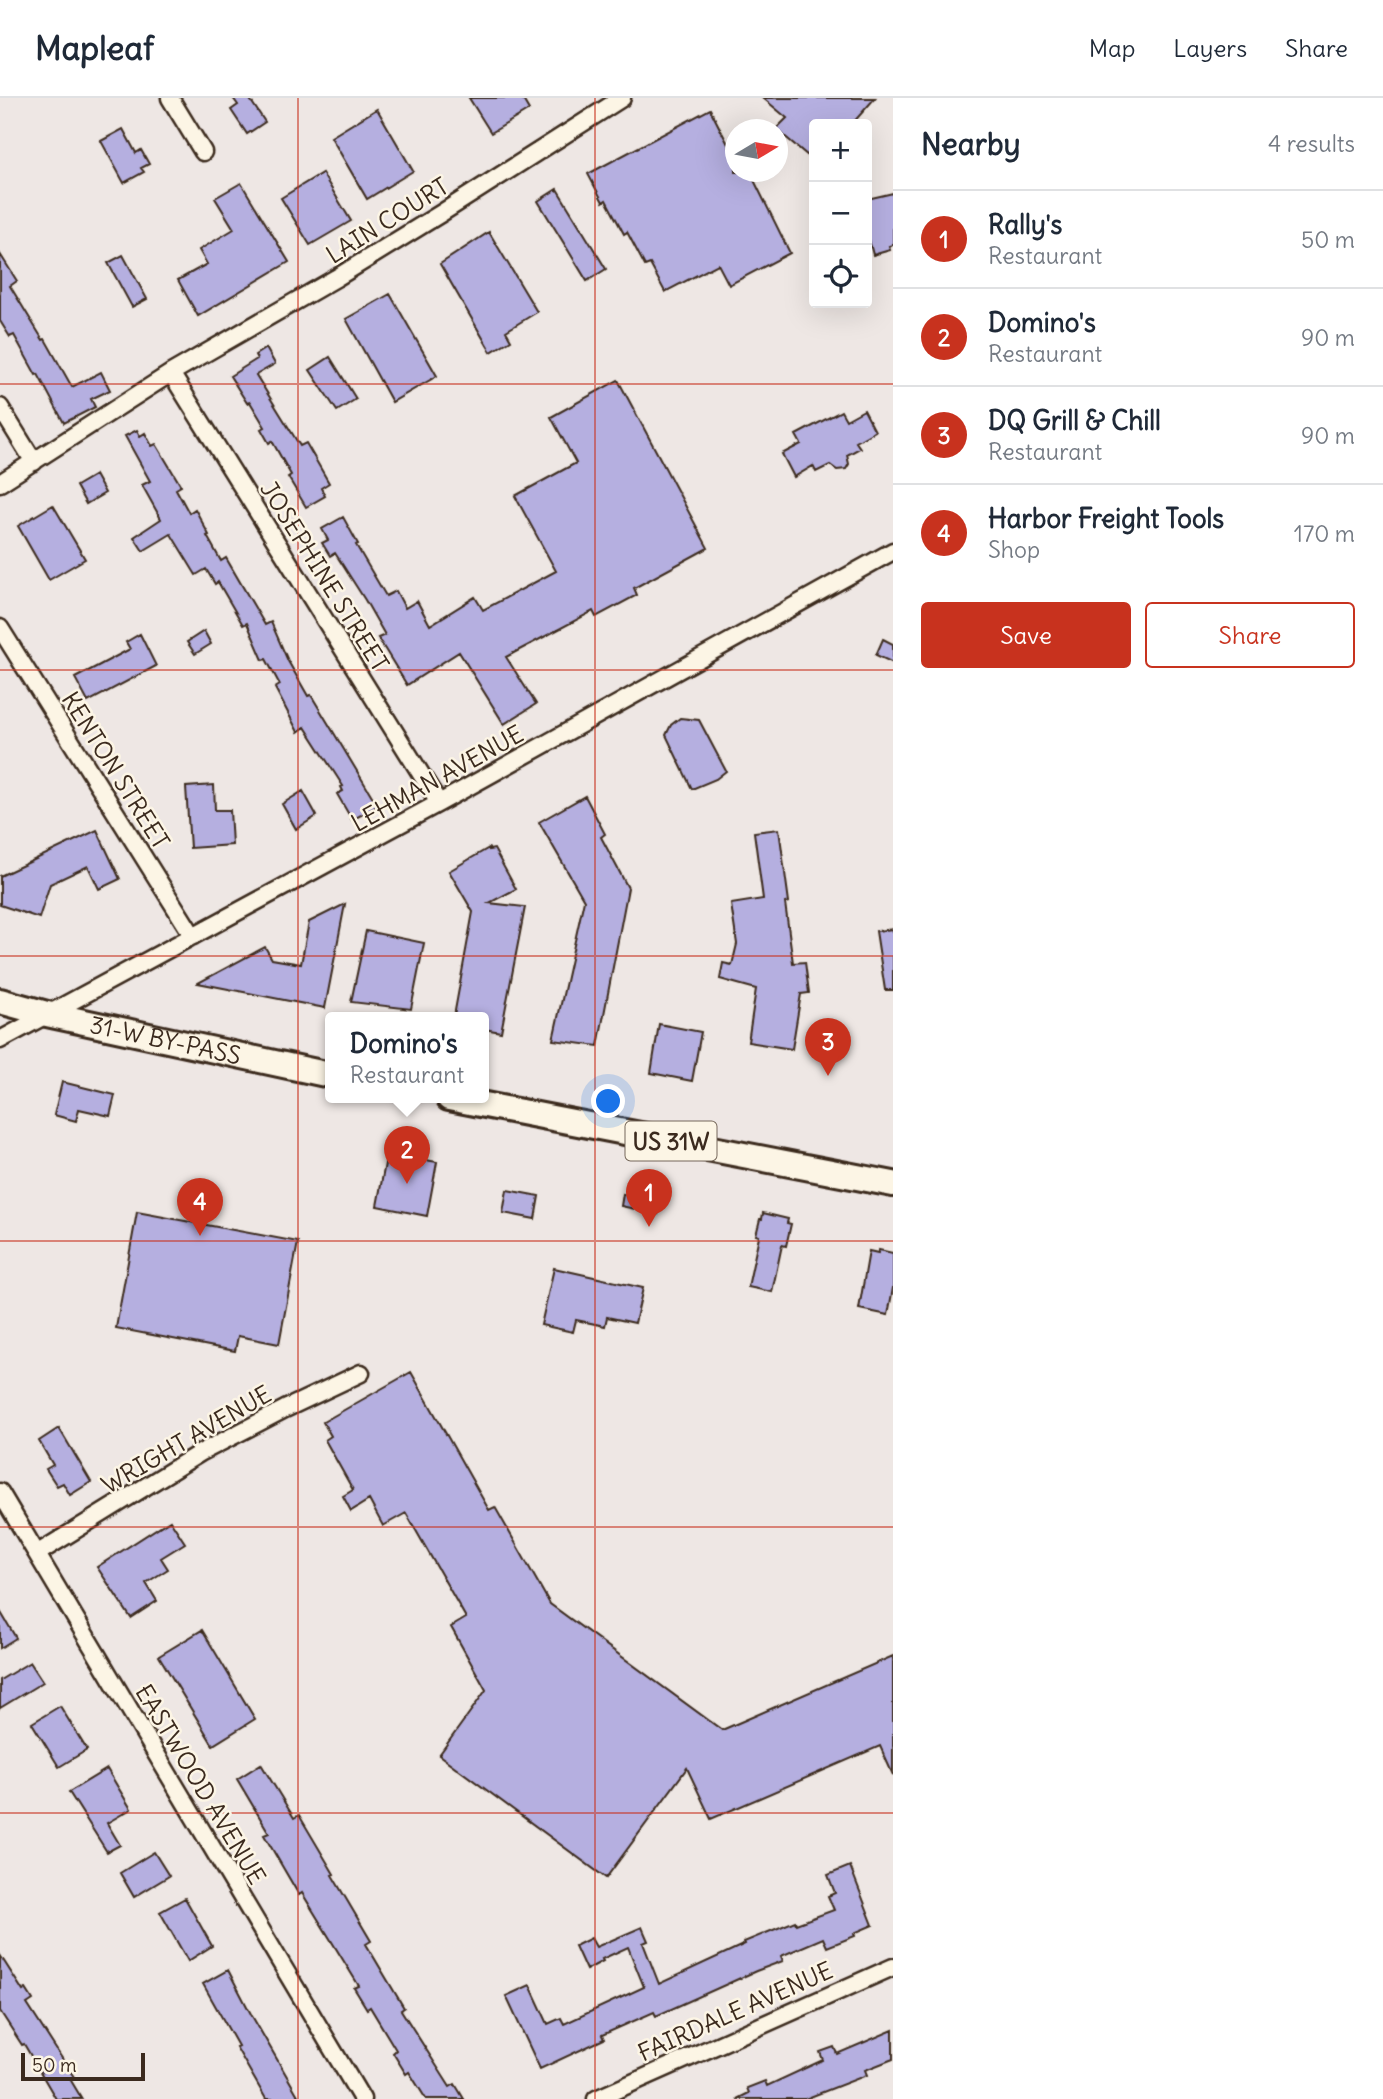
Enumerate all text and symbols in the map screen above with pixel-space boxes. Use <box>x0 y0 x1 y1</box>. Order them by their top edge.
text: Mapleaf <box>35 27 154 69</box>
text: Map <box>1089 33 1135 63</box>
text: Layers <box>1173 33 1247 63</box>
text: Share <box>1285 33 1348 63</box>
north arrow <box>725 119 788 182</box>
map controls <box>809 119 872 308</box>
button: + <box>809 119 872 182</box>
text: Nearby <box>921 125 1021 163</box>
text: 4 results <box>1268 129 1355 158</box>
street label: LAIN COURT <box>320 170 454 270</box>
button: − <box>809 182 872 245</box>
text: Rally's <box>988 208 1062 241</box>
text: 1 <box>939 225 949 254</box>
text: 50 m <box>1301 225 1355 254</box>
text: Restaurant <box>988 241 1102 270</box>
button: locate <box>809 245 872 308</box>
text: Domino's <box>988 306 1096 339</box>
text: 2 <box>938 323 950 352</box>
text: 90 m <box>1301 323 1355 352</box>
text: Restaurant <box>988 339 1102 368</box>
text: DQ Grill & Chill <box>988 404 1161 437</box>
text: 3 <box>937 421 951 450</box>
text: 90 m <box>1301 421 1355 450</box>
text: Restaurant <box>988 437 1102 466</box>
street label: JOSEPHINE STREET <box>254 475 396 677</box>
text: Harbor Freight Tools <box>988 502 1224 535</box>
text: 4 <box>937 519 951 548</box>
text: 170 m <box>1294 519 1355 548</box>
text: Shop <box>988 535 1040 564</box>
button: Save <box>921 602 1131 668</box>
button: Share <box>1145 602 1355 668</box>
street label: KENTON STREET <box>56 686 176 854</box>
street label: LEHMAN AVENUE <box>346 718 528 838</box>
street label: 31-W BY-PASS <box>87 1009 244 1070</box>
popup <box>325 1012 489 1103</box>
pin: 3 <box>805 1018 851 1076</box>
text: Domino's <box>350 1027 458 1060</box>
text: Restaurant <box>350 1060 464 1089</box>
your location <box>591 1084 625 1118</box>
road number: US 31W <box>626 1122 716 1160</box>
pin: 2 <box>384 1126 430 1184</box>
pin: 1 <box>626 1169 672 1227</box>
pin: 4 <box>177 1178 223 1236</box>
street label: WRIGHT AVENUE <box>96 1378 276 1500</box>
street label: EASTWOOD AVENUE <box>129 1679 273 1889</box>
street label: FAIRDALE AVENUE <box>633 1955 837 2067</box>
scale bar <box>21 2050 145 2082</box>
text: 50 m <box>32 2053 77 2077</box>

